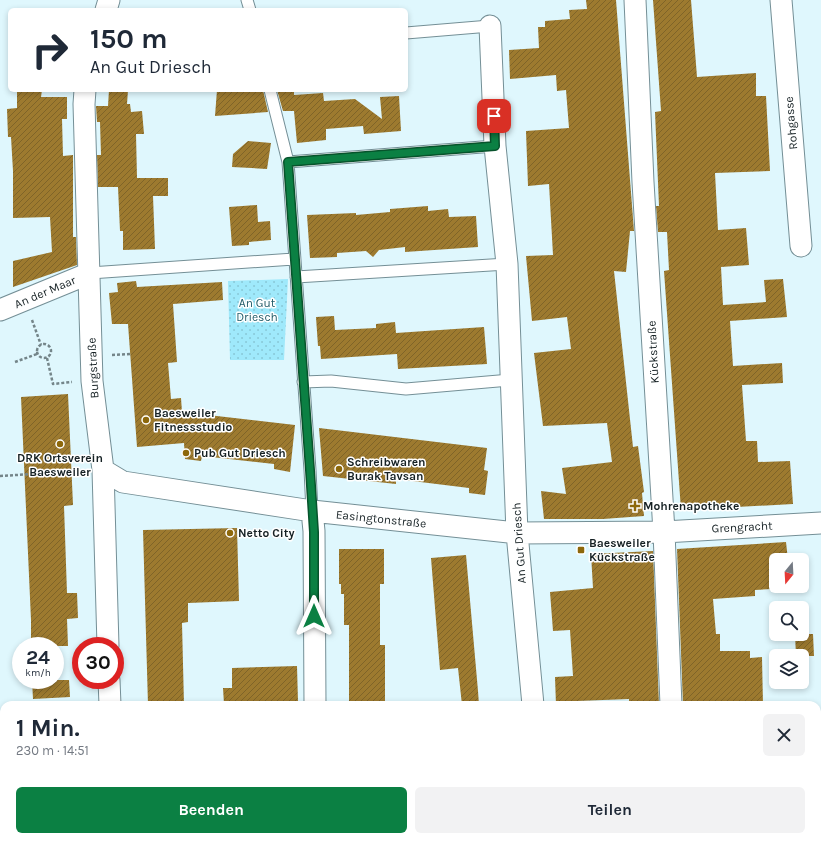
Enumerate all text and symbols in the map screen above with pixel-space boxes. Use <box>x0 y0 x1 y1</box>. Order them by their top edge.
text: 150 m <box>90 22 168 55</box>
icon: right <box>24 24 76 76</box>
text: An Gut Driesch <box>90 56 212 78</box>
street label: Rohgasse <box>782 96 800 150</box>
pin <box>477 99 511 133</box>
icon: arrive <box>483 105 505 127</box>
street label: An der Maar <box>12 273 78 311</box>
park label: An Gut Driesch <box>236 296 278 324</box>
street label: Kückstraße <box>644 320 662 384</box>
street label: Burgstraße <box>84 337 102 399</box>
place label: Baesweiler Fitnessstudio <box>154 406 233 434</box>
marker: Baesweiler Fitnessstudio <box>141 415 151 425</box>
marker: DRK Ortsverein Baesweiler <box>55 439 65 449</box>
place label: Pub Gut Driesch <box>194 446 286 460</box>
marker: Pub Gut Driesch <box>181 448 191 458</box>
place label: DRK Ortsverein Baesweiler <box>17 451 103 479</box>
place label: Schreibwaren Burak Tavsan <box>347 455 426 483</box>
marker: Schreibwaren Burak Tavsan <box>334 464 344 474</box>
place label: Mohrenapotheke <box>643 499 739 513</box>
marker: Mohrenapotheke <box>630 501 640 511</box>
street label: An Gut Driesch <box>509 502 529 584</box>
street label: Easingtonstraße <box>335 507 427 531</box>
street label: Grengracht <box>711 518 773 536</box>
place label: Netto City <box>238 526 295 540</box>
marker: Netto City <box>225 528 235 538</box>
place label: Baesweiler Kückstraße <box>589 536 655 564</box>
marker: Baesweiler Kückstraße <box>576 545 586 555</box>
north arrow <box>769 553 809 593</box>
map controls <box>769 553 809 689</box>
position arrow <box>293 595 335 637</box>
button: search <box>769 601 809 641</box>
speed limit sign: 30 <box>72 637 124 689</box>
text: 24 <box>26 646 50 669</box>
button: layers <box>769 649 809 689</box>
text: km/h <box>25 667 51 679</box>
text: 1 Min. <box>16 714 80 742</box>
button: close <box>763 714 805 756</box>
text: 230 m · 14:51 <box>16 743 89 758</box>
button: Beenden <box>16 787 407 833</box>
button: Teilen <box>415 787 805 833</box>

